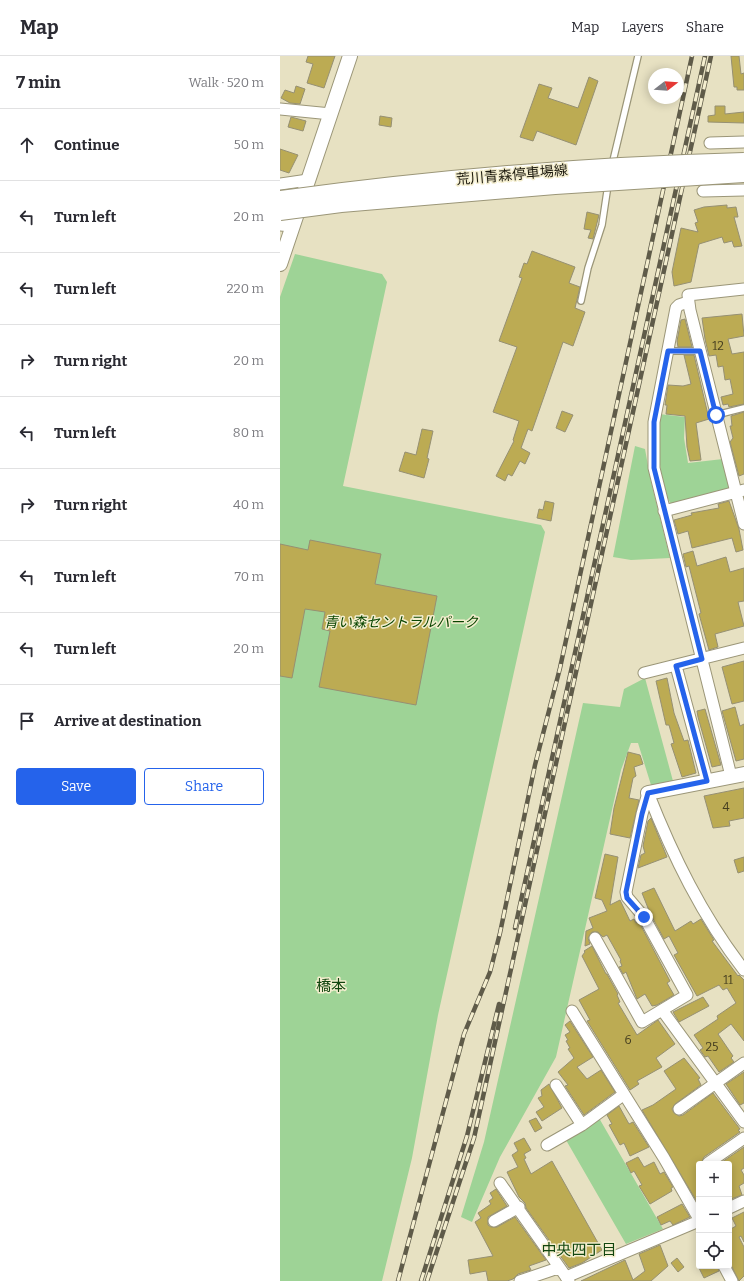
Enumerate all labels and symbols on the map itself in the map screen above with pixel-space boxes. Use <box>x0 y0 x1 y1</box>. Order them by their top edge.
north arrow <box>648 68 684 104</box>
street label: 荒川青森停車場線 <box>455 162 569 188</box>
house number: 12 <box>712 339 724 353</box>
route start <box>707 406 725 424</box>
park label: 青い森セントラルパーク <box>324 614 479 631</box>
house number: 4 <box>722 800 730 814</box>
route end <box>635 908 653 926</box>
house number: 11 <box>723 973 733 987</box>
district label: 橋本 <box>316 977 346 995</box>
house number: 6 <box>624 1033 632 1047</box>
house number: 25 <box>706 1040 718 1054</box>
district label: 中央四丁目 <box>541 1241 617 1259</box>

